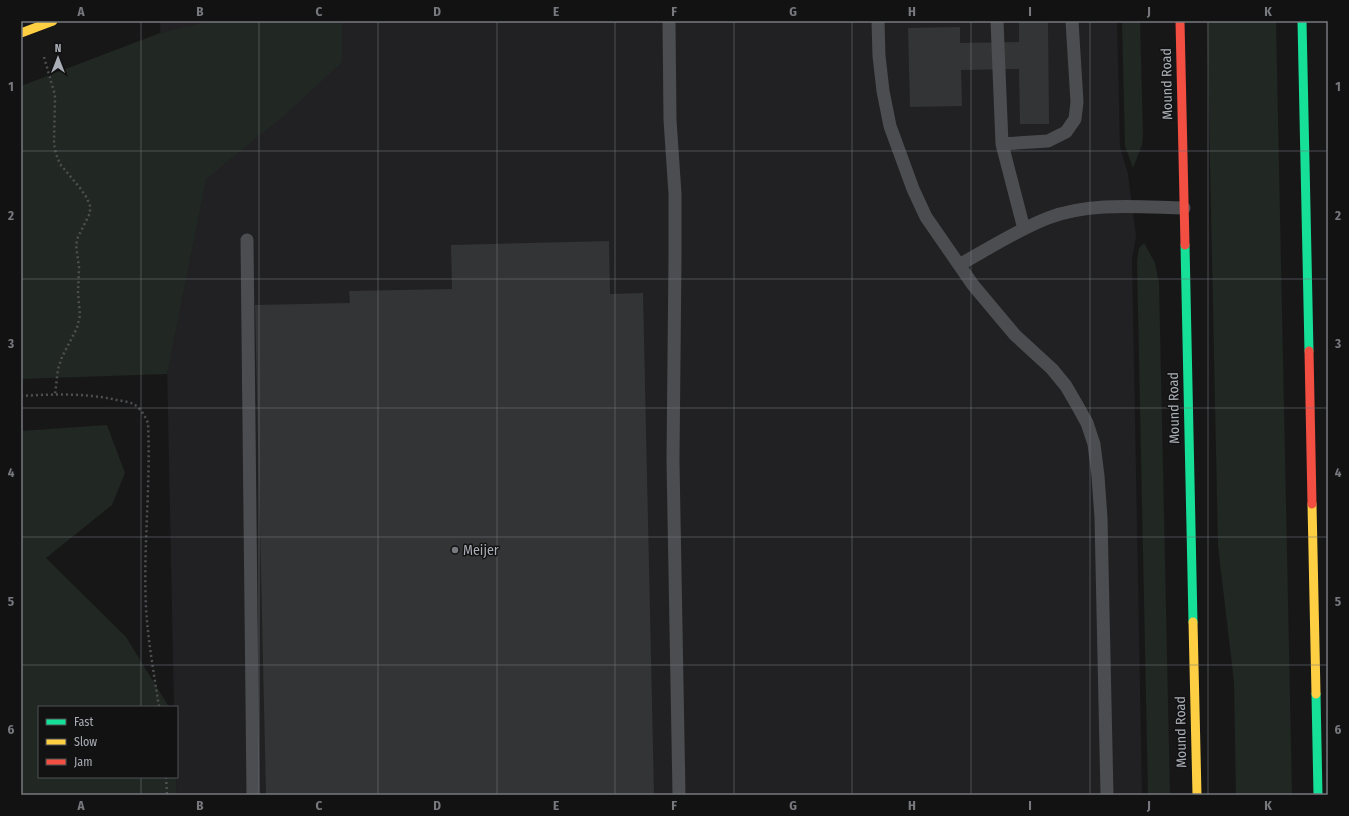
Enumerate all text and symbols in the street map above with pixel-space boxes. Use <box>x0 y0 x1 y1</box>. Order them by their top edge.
text: A <box>76 4 85 19</box>
text: B <box>196 4 204 19</box>
text: C <box>316 4 323 19</box>
text: D <box>433 4 441 19</box>
text: E <box>553 4 559 19</box>
text: F <box>671 4 677 19</box>
text: G <box>789 4 797 19</box>
text: H <box>908 4 916 19</box>
text: I <box>1028 4 1032 19</box>
text: J <box>1146 4 1151 19</box>
text: K <box>1264 4 1272 19</box>
north arrow <box>38 38 78 78</box>
text: N <box>55 42 61 55</box>
street label: Mound Road <box>1158 48 1176 120</box>
text: 1 <box>8 79 14 94</box>
text: 1 <box>1335 79 1341 94</box>
text: 2 <box>7 208 14 223</box>
text: 2 <box>1334 208 1341 223</box>
text: 3 <box>7 336 14 351</box>
text: 3 <box>1334 336 1341 351</box>
street label: Mound Road <box>1165 372 1183 444</box>
text: 4 <box>8 465 15 480</box>
text: 4 <box>1335 465 1342 480</box>
place label: Meijer <box>463 542 499 559</box>
marker: Meijer <box>450 545 460 555</box>
text: 5 <box>8 594 14 609</box>
text: 5 <box>1335 594 1341 609</box>
street label: Mound Road <box>1172 696 1190 768</box>
legend <box>38 706 178 778</box>
text: Fast <box>74 715 93 729</box>
text: 6 <box>8 722 15 737</box>
text: 6 <box>1335 722 1342 737</box>
text: Slow <box>74 735 97 749</box>
text: Jam <box>74 755 92 769</box>
text: A <box>76 798 85 813</box>
text: B <box>196 798 204 813</box>
text: C <box>316 798 323 813</box>
text: D <box>433 798 441 813</box>
text: E <box>553 798 559 813</box>
text: F <box>671 798 677 813</box>
text: G <box>789 798 797 813</box>
text: H <box>908 798 916 813</box>
text: I <box>1028 798 1032 813</box>
text: J <box>1146 798 1151 813</box>
text: K <box>1264 798 1272 813</box>

